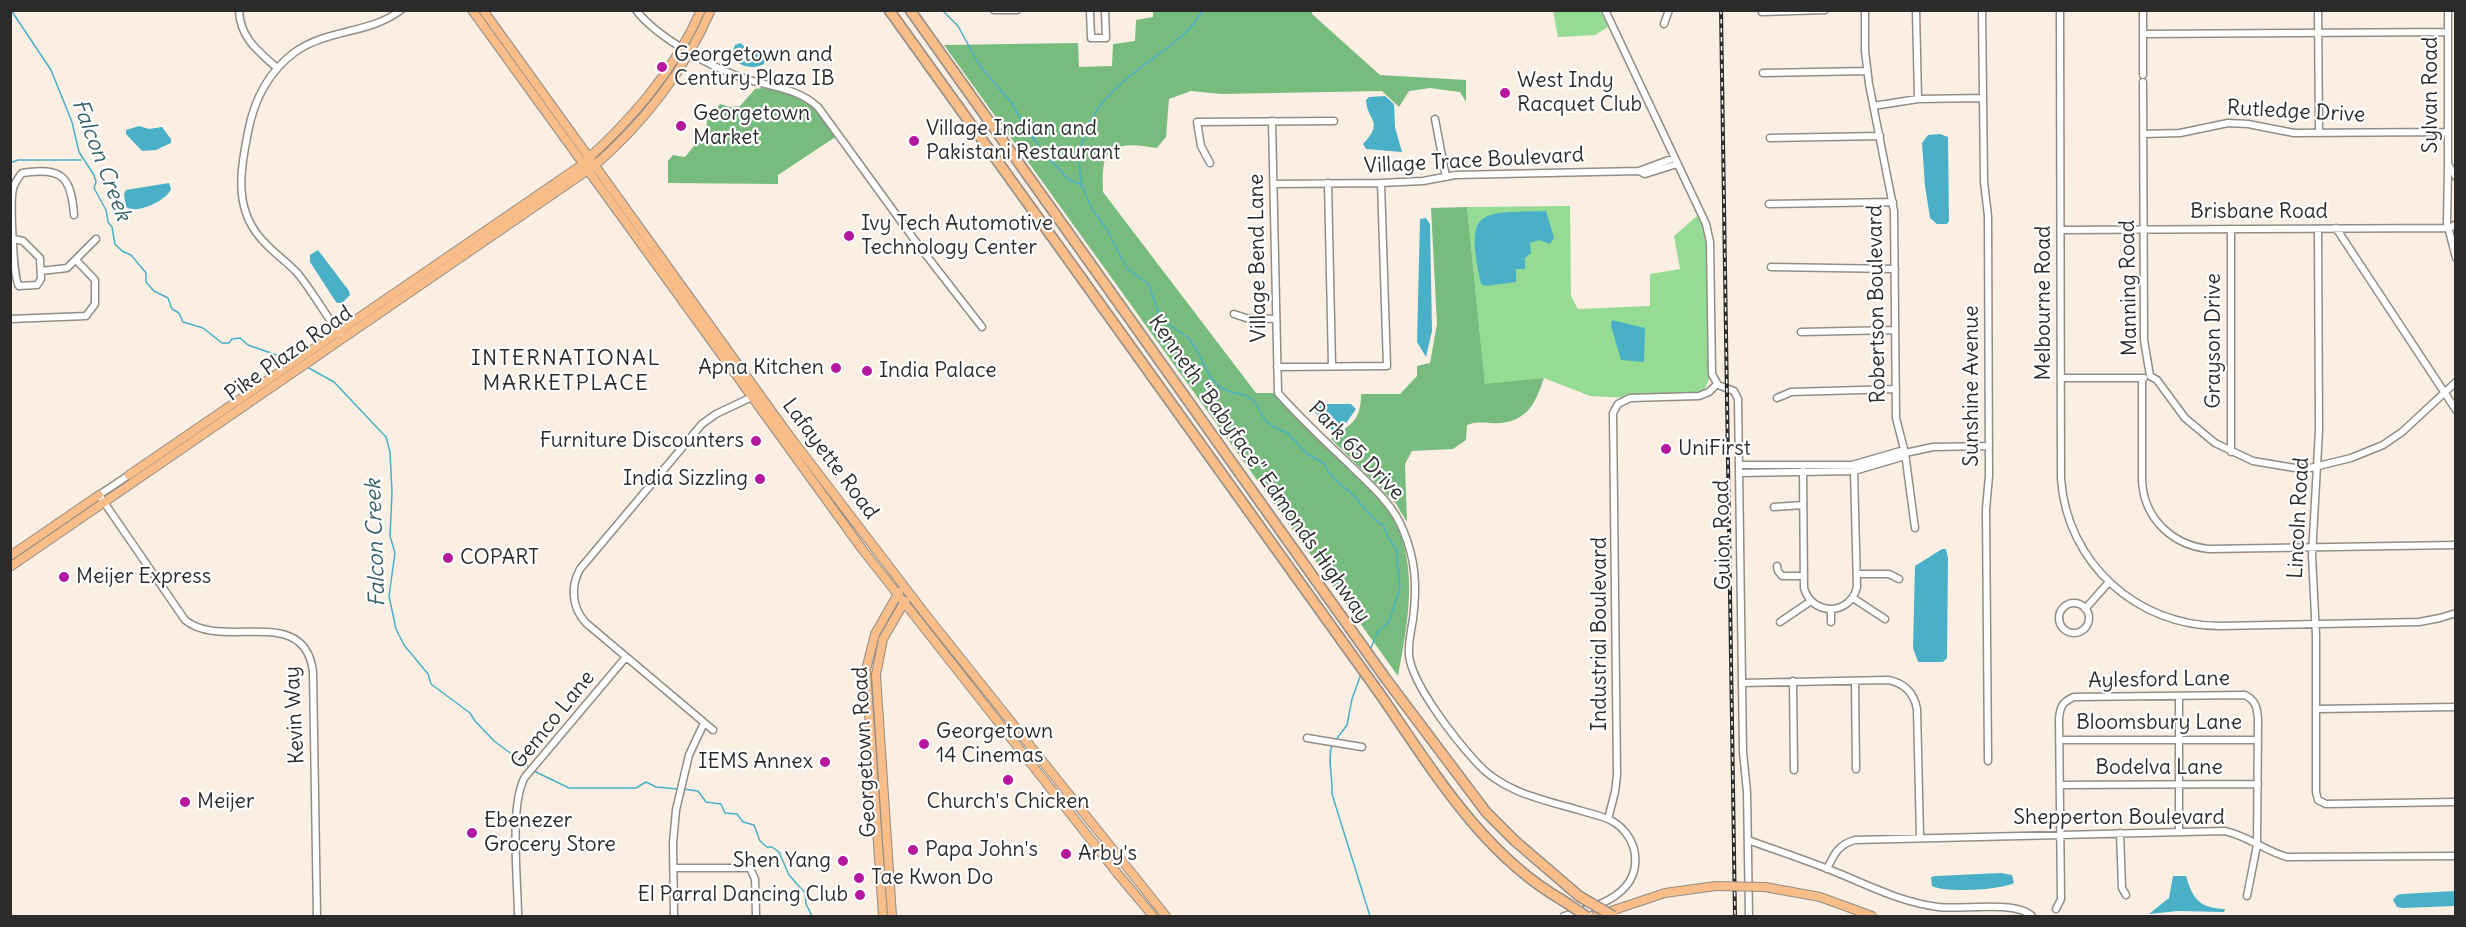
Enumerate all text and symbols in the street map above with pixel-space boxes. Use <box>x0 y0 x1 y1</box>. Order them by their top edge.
street label: Sylvan Road <box>2418 37 2444 153</box>
place label: Georgetown and Century Plaza IB <box>674 42 835 92</box>
marker: Georgetown and Century Plaza IB <box>655 60 669 74</box>
place label: West Indy Racquet Club <box>1517 68 1642 118</box>
marker: West Indy Racquet Club <box>1498 86 1512 100</box>
water label: Falcon Creek <box>66 96 136 224</box>
street label: Rutledge Drive <box>2226 96 2366 128</box>
place label: Georgetown Market <box>693 101 810 151</box>
place label: Village Indian and Pakistani Restaurant <box>926 116 1120 166</box>
marker: Georgetown Market <box>674 119 688 133</box>
marker: Village Indian and Pakistani Restaurant <box>907 134 921 148</box>
street label: Village Trace Boulevard <box>1363 143 1585 179</box>
street label: Village Bend Lane <box>1244 174 1272 342</box>
street label: Brisbane Road <box>2190 199 2328 225</box>
street label: Robertson Boulevard <box>1863 204 1891 404</box>
place label: Ivy Tech Automotive Technology Center <box>861 211 1053 261</box>
street label: Manning Road <box>2115 220 2143 356</box>
street label: Melbourne Road <box>2031 226 2057 380</box>
marker: Ivy Tech Automotive Technology Center <box>842 229 856 243</box>
street label: Grayson Drive <box>2201 273 2227 409</box>
street label: Pike Plaza Road <box>220 301 358 407</box>
street label: Sunshine Avenue <box>1959 305 1985 467</box>
street label: Kenneth "Babyface" Edmonds Highway <box>1143 310 1375 628</box>
district label: INTERNATIONAL MARKETPLACE <box>471 346 661 398</box>
place label: Apna Kitchen <box>698 355 824 381</box>
place label: India Palace <box>879 358 997 384</box>
marker: Apna Kitchen <box>829 361 843 375</box>
marker: India Palace <box>860 364 874 378</box>
street label: Lafayette Road <box>776 394 884 524</box>
street label: Park 65 Drive <box>1303 396 1409 506</box>
place label: Furniture Discounters <box>540 428 744 454</box>
marker: Furniture Discounters <box>749 434 763 448</box>
place label: UniFirst <box>1678 436 1751 462</box>
marker: UniFirst <box>1659 442 1673 456</box>
street label: Lincoln Road <box>2283 457 2315 579</box>
place label: India Sizzling <box>623 466 748 492</box>
marker: India Sizzling <box>753 472 767 486</box>
water label: Falcon Creek <box>361 479 391 607</box>
street label: Guion Road <box>1709 480 1737 590</box>
street label: Industrial Boulevard <box>1587 537 1613 731</box>
place label: COPART <box>460 545 539 571</box>
marker: COPART <box>441 551 455 565</box>
place label: Meijer Express <box>76 564 211 590</box>
marker: Meijer Express <box>57 570 71 584</box>
street label: Kevin Way <box>280 665 310 765</box>
street label: Gemco Lane <box>506 666 600 774</box>
street label: Georgetown Road <box>848 666 882 838</box>
street label: Aylesford Lane <box>2088 666 2230 694</box>
street label: Bloomsbury Lane <box>2076 710 2242 736</box>
place label: Georgetown 14 Cinemas <box>936 719 1053 769</box>
marker: Georgetown 14 Cinemas <box>917 737 931 751</box>
place label: IEMS Annex <box>698 749 813 775</box>
marker: IEMS Annex <box>818 755 832 769</box>
street label: Bodelva Lane <box>2095 755 2223 781</box>
marker: Church's Chicken <box>1001 773 1015 787</box>
place label: Meijer <box>197 789 254 815</box>
place label: Church's Chicken <box>927 789 1089 815</box>
marker: Meijer <box>178 795 192 809</box>
street label: Shepperton Boulevard <box>2013 805 2225 831</box>
place label: Ebenezer Grocery Store <box>484 808 616 858</box>
marker: Ebenezer Grocery Store <box>465 826 479 840</box>
place label: Papa John's <box>925 837 1038 863</box>
place label: Arby's <box>1078 841 1137 867</box>
marker: Papa John's <box>906 843 920 857</box>
marker: Arby's <box>1059 847 1073 861</box>
place label: Shen Yang <box>733 848 831 874</box>
marker: Shen Yang <box>836 854 850 868</box>
place label: Tae Kwon Do <box>871 865 993 891</box>
marker: Tae Kwon Do <box>852 871 866 885</box>
place label: El Parral Dancing Club <box>638 882 848 908</box>
marker: El Parral Dancing Club <box>853 888 867 902</box>

